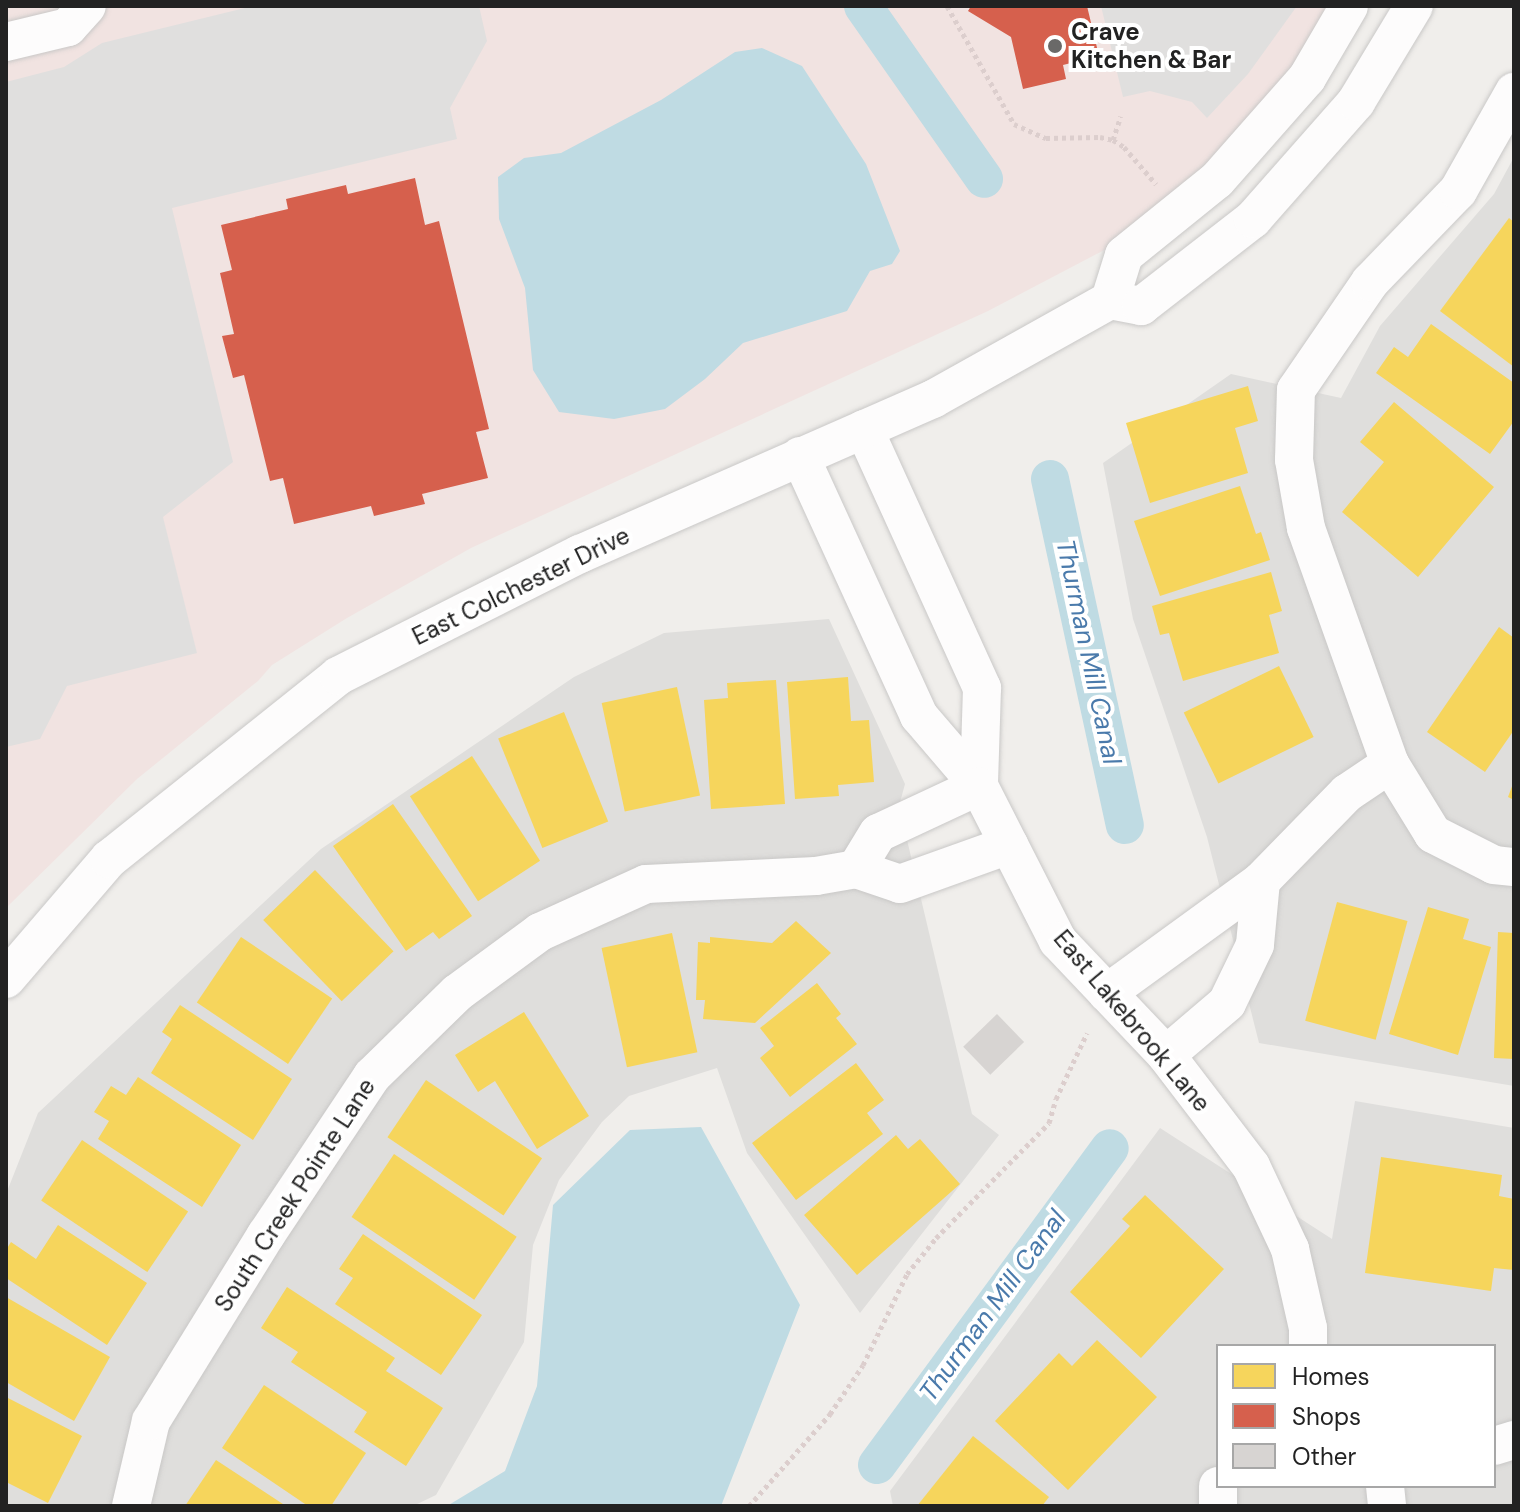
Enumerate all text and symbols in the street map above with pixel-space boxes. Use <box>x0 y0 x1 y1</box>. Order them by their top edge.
place label: Crave Kitchen & Bar <box>1071 18 1231 74</box>
marker: Crave Kitchen & Bar <box>1046 37 1064 55</box>
street label: East Colchester Drive <box>408 521 634 651</box>
water label: Thurman Mill Canal <box>1049 537 1127 767</box>
street label: East Lakebrook Lane <box>1048 924 1216 1118</box>
street label: South Creek Pointe Lane <box>209 1073 381 1317</box>
water label: Thurman Mill Canal <box>913 1204 1073 1408</box>
legend <box>1216 1344 1496 1488</box>
text: Homes <box>1292 1361 1370 1392</box>
text: Shops <box>1292 1401 1361 1432</box>
text: Other <box>1292 1441 1356 1472</box>

